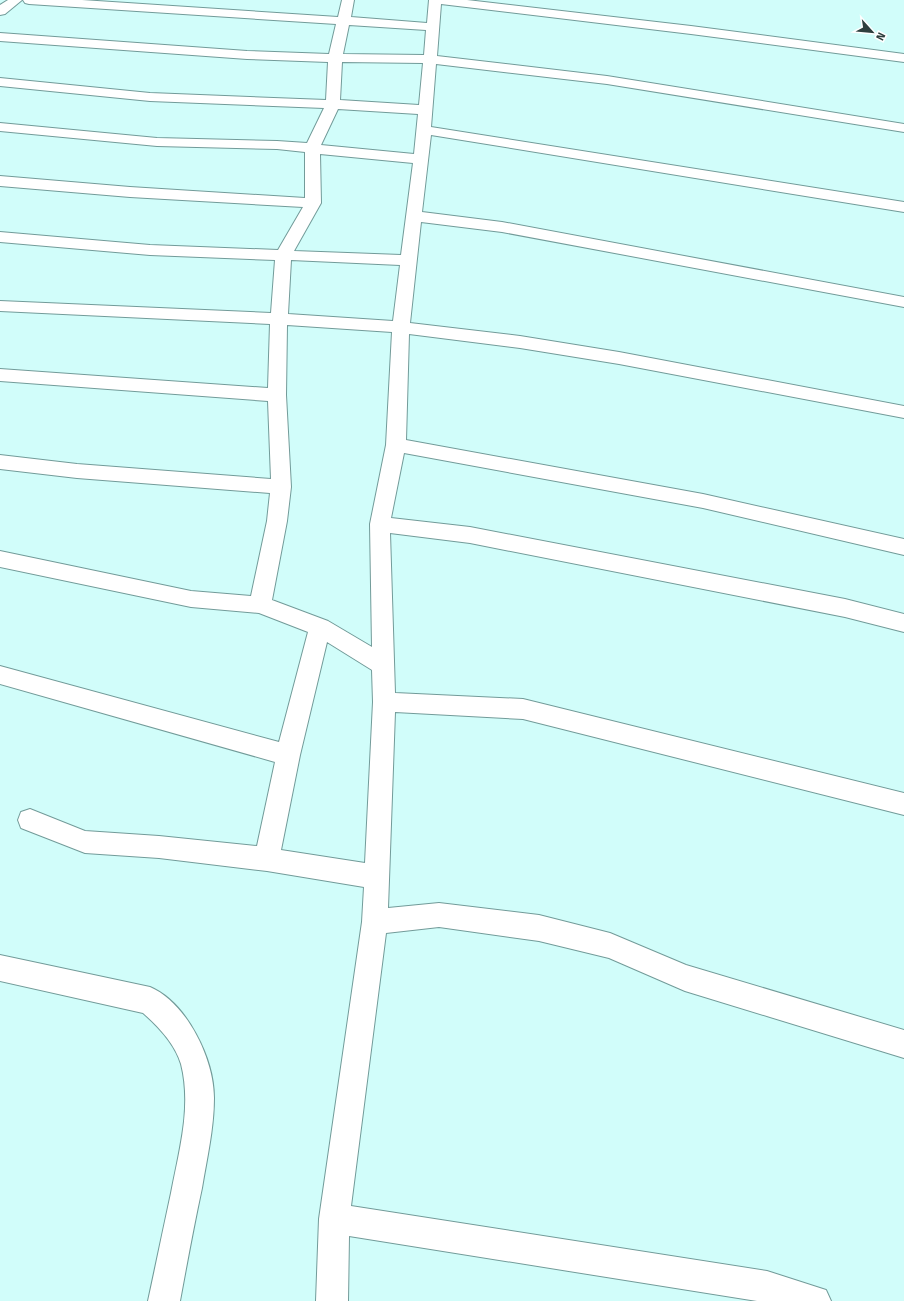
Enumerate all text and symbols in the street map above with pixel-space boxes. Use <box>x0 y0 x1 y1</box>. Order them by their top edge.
north arrow <box>852 12 892 52</box>
text: N <box>873 30 888 43</box>

